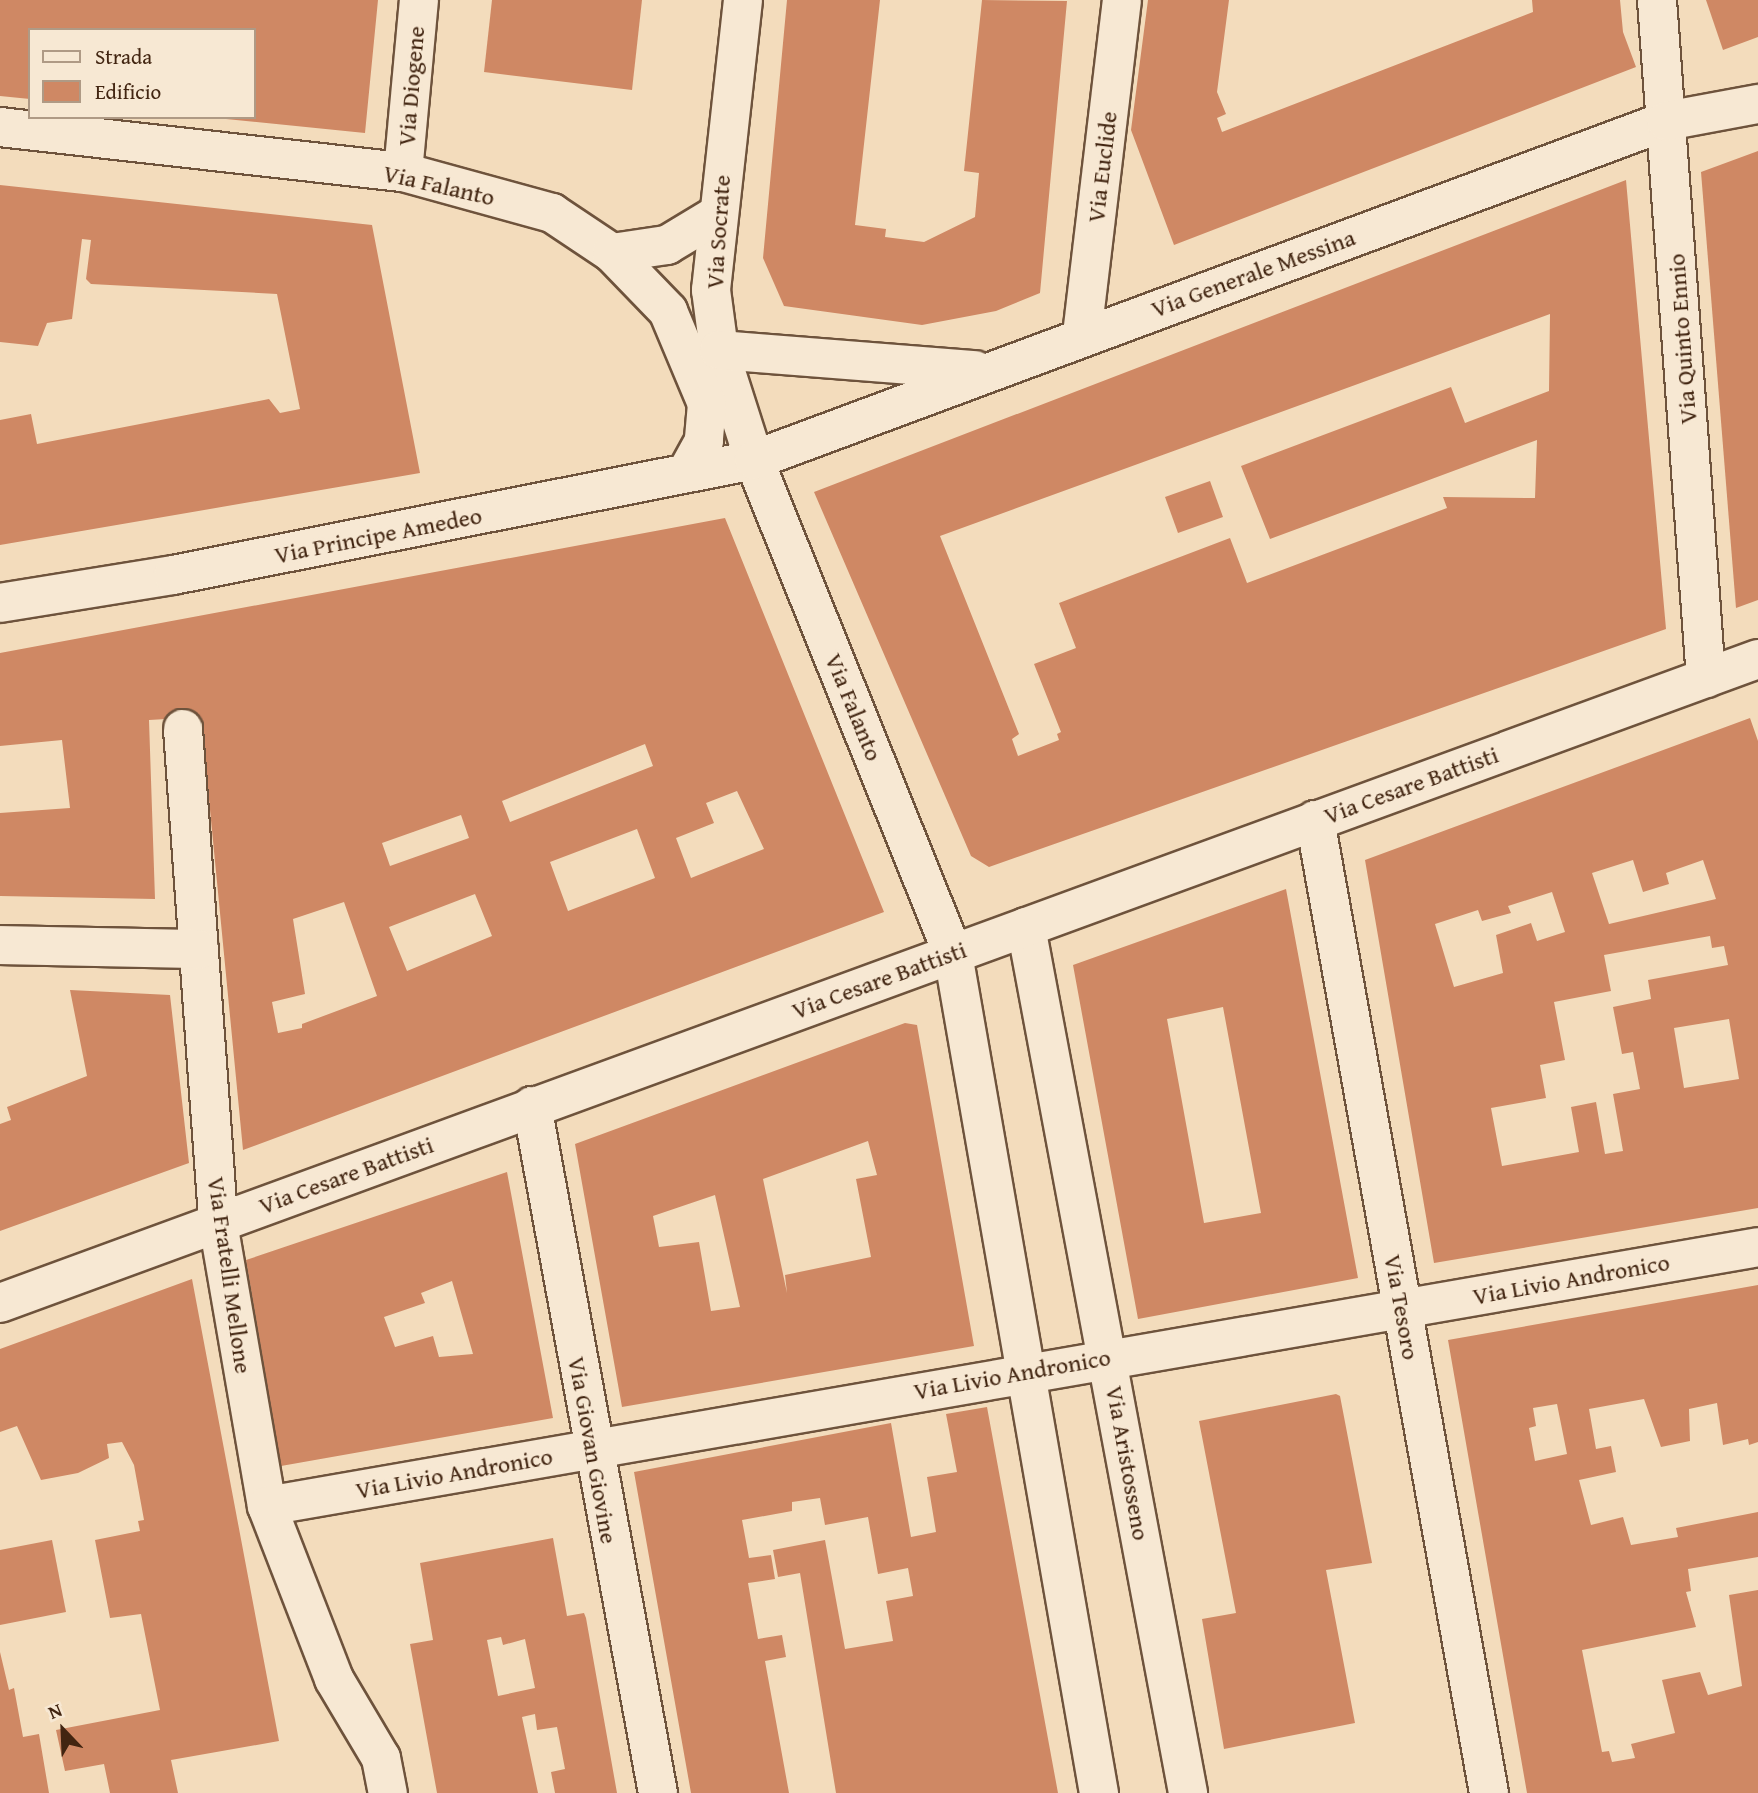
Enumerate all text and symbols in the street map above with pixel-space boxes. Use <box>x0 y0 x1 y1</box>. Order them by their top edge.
street label: Via Diogene <box>391 25 431 147</box>
legend <box>28 28 256 119</box>
text: Strada <box>95 41 152 72</box>
text: Edificio <box>95 76 161 107</box>
street label: Via Euclide <box>1081 110 1123 224</box>
street label: Via Falanto <box>380 158 498 212</box>
street label: Via Socrate <box>700 174 736 290</box>
street label: Via Generale Messina <box>1147 223 1359 323</box>
street label: Via Quinto Ennio <box>1662 253 1702 425</box>
street label: Via Principe Amedeo <box>272 501 484 569</box>
street label: Via Falanto <box>819 649 889 765</box>
street label: Via Cesare Battisti <box>1320 740 1502 830</box>
street label: Via Cesare Battisti <box>788 935 970 1025</box>
street label: Via Cesare Battisti <box>255 1130 437 1220</box>
street label: Via Fratelli Mellone <box>202 1175 258 1375</box>
street label: Via Livio Andronico <box>1470 1248 1672 1310</box>
street label: Via Tesoro <box>1379 1252 1425 1362</box>
street label: Via Livio Andronico <box>911 1343 1113 1405</box>
street label: Via Giovan Giovine <box>562 1354 624 1546</box>
street label: Via Aristosseno <box>1100 1383 1156 1543</box>
street label: Via Livio Andronico <box>353 1442 555 1504</box>
north arrow <box>28 1695 98 1765</box>
text: N <box>43 1695 66 1726</box>

